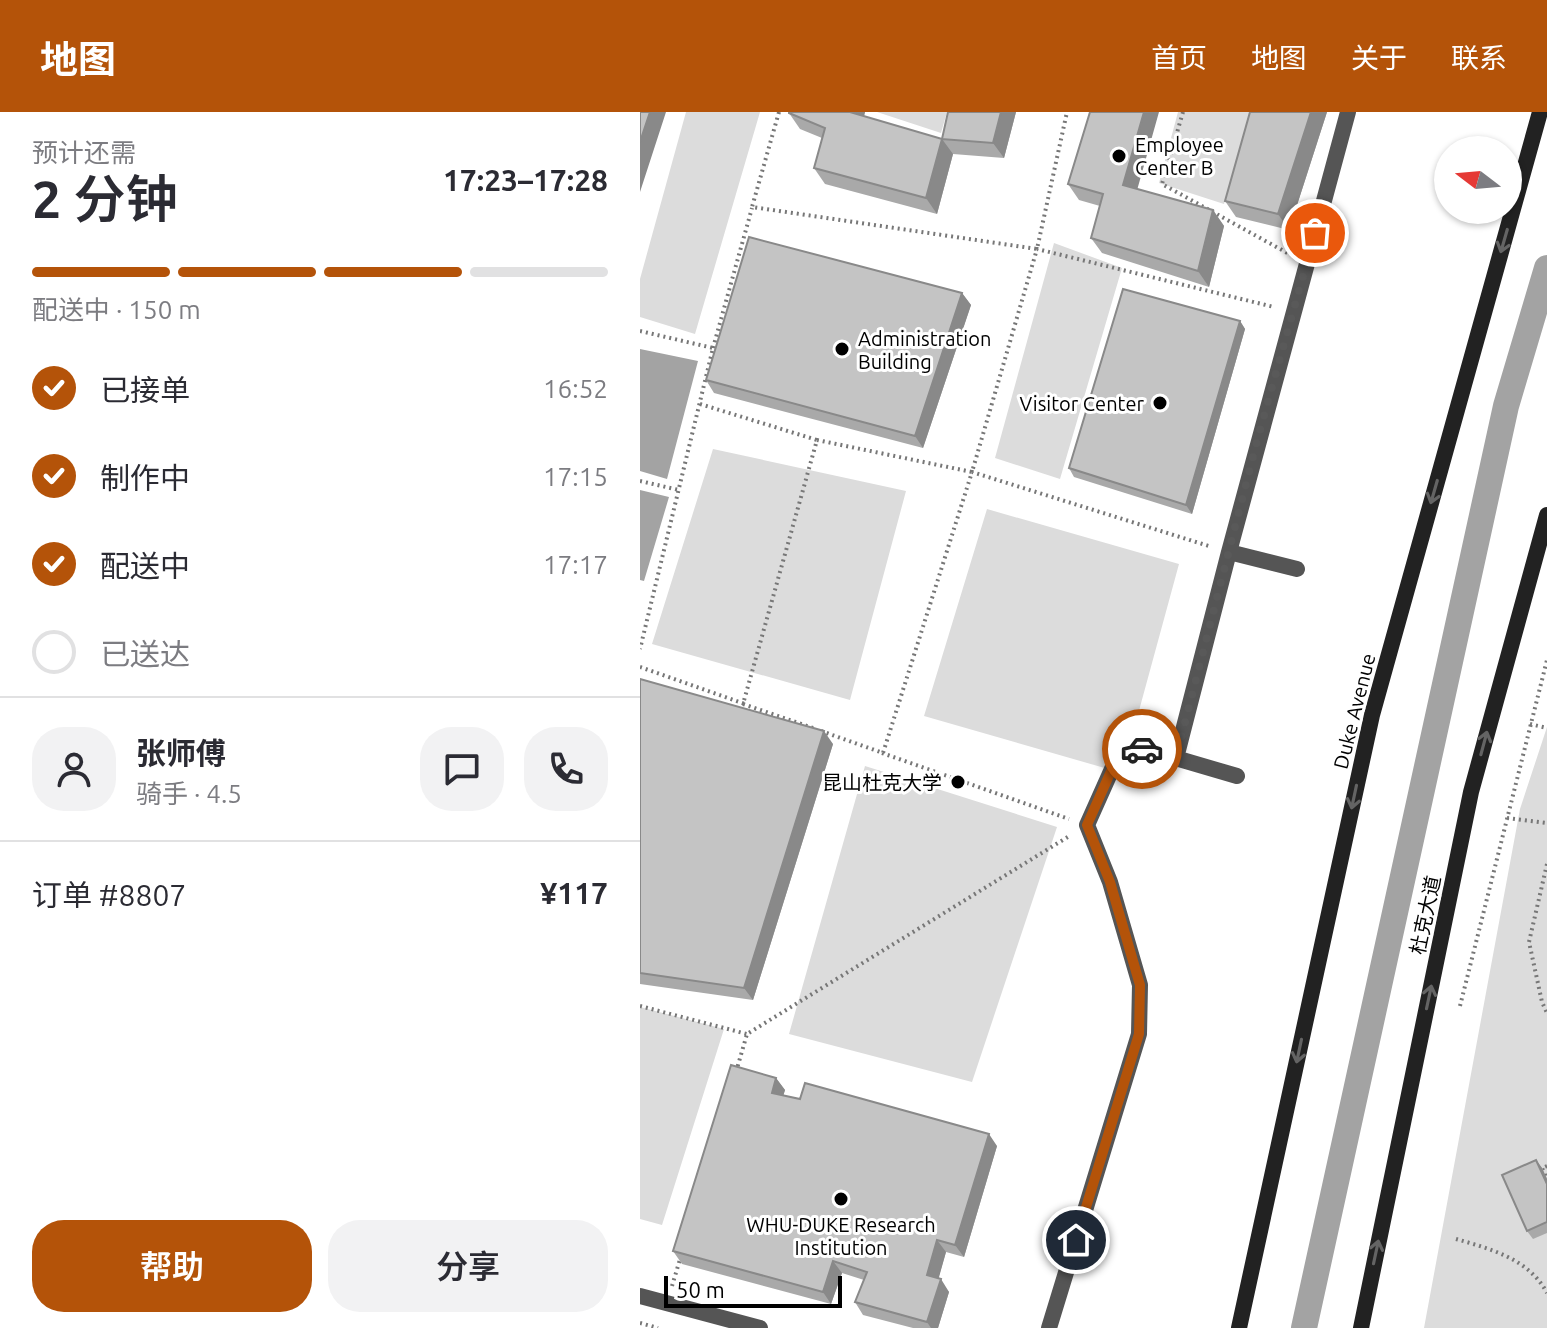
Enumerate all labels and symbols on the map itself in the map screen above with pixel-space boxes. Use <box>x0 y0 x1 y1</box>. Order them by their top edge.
place label: Employee Center B <box>1135 133 1224 179</box>
north arrow <box>1434 136 1522 224</box>
marker: Employee Center B <box>1110 147 1128 165</box>
pin <box>1281 199 1349 267</box>
one-way arrow <box>1496 228 1511 254</box>
place label: Administration Building <box>858 327 991 373</box>
marker: Administration Building <box>833 340 851 358</box>
place label: Visitor Center <box>1019 392 1144 415</box>
marker: Visitor Center <box>1151 394 1169 412</box>
one-way arrow <box>1426 478 1441 504</box>
street label: Duke Avenue <box>1329 651 1379 771</box>
courier <box>1102 709 1182 789</box>
one-way arrow <box>1478 731 1493 757</box>
place label: 昆山杜克大学 <box>822 771 942 794</box>
marker: 昆山杜克大学 <box>949 773 967 791</box>
one-way arrow <box>1346 784 1361 809</box>
street label: 杜克大道 <box>1405 873 1445 957</box>
one-way arrow <box>1422 985 1437 1010</box>
one-way arrow <box>1291 1038 1306 1063</box>
marker: WHU-DUKE Research Institution <box>832 1190 850 1208</box>
pin <box>1042 1206 1110 1274</box>
place label: WHU-DUKE Research Institution <box>746 1213 936 1259</box>
one-way arrow <box>1370 1239 1385 1265</box>
scale bar <box>664 1272 842 1308</box>

